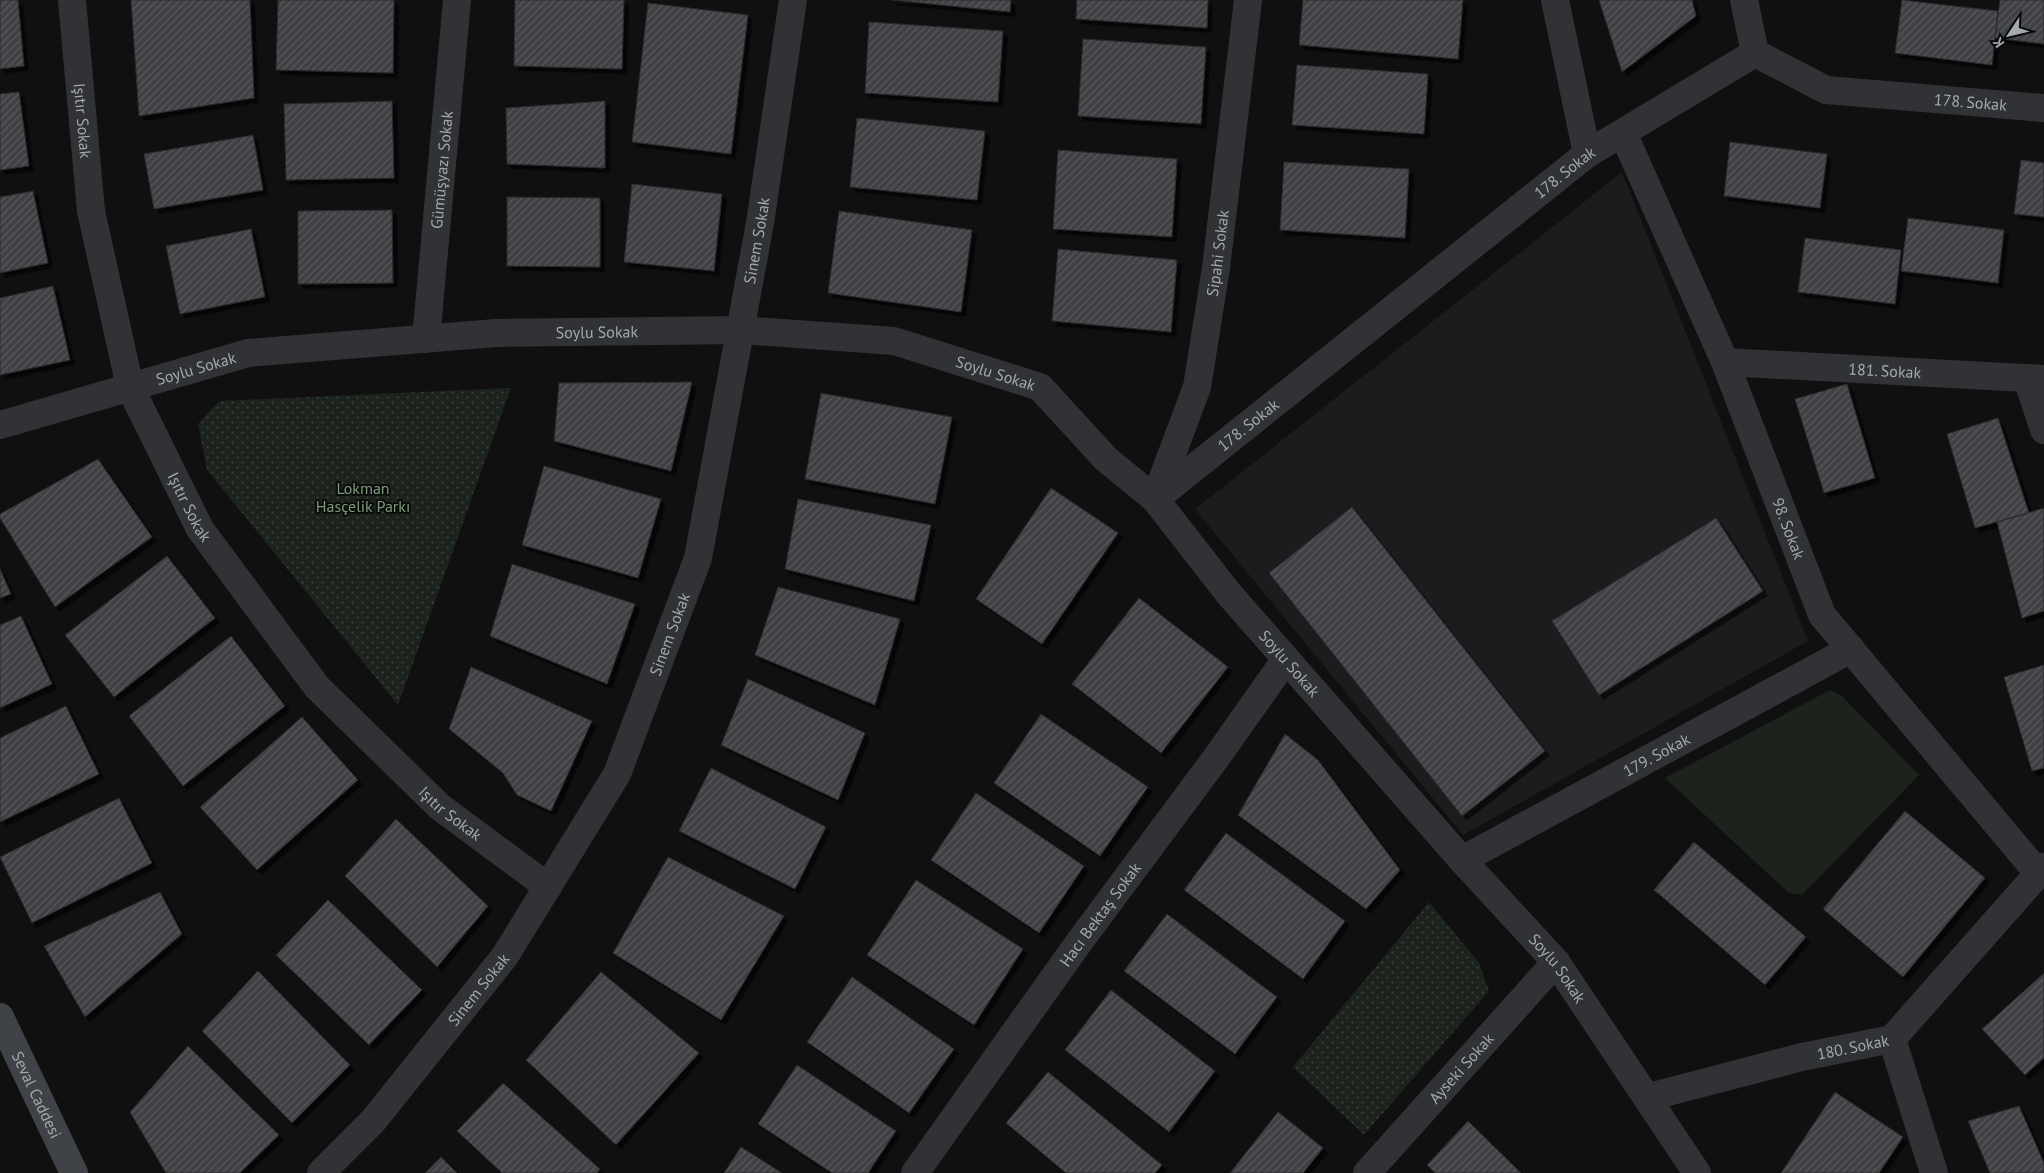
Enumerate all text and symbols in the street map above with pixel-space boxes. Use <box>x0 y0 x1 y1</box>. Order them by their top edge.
north arrow <box>1984 10 2034 60</box>
text: K <box>1988 33 2008 51</box>
street label: Işıtır Sokak <box>70 82 96 159</box>
street label: 178. Sokak <box>1933 89 2008 115</box>
street label: Gümüşyazı Sokak <box>426 110 457 230</box>
street label: 178. Sokak <box>1530 141 1599 203</box>
street label: Sinem Sokak <box>739 196 774 285</box>
street label: Sipahi Sokak <box>1202 208 1233 298</box>
street label: Soylu Sokak <box>556 321 639 342</box>
street label: Soylu Sokak <box>154 347 239 389</box>
street label: Soylu Sokak <box>953 351 1038 395</box>
street label: 181. Sokak <box>1848 359 1922 382</box>
street label: 178. Sokak <box>1213 394 1283 455</box>
street label: Işıtır Sokak <box>164 469 216 546</box>
park label: Lokman Hasçelik Parkı <box>316 478 410 516</box>
street label: 98. Sokak <box>1768 495 1810 562</box>
street label: Sinem Sokak <box>645 589 694 678</box>
street label: Soylu Sokak <box>1255 626 1325 701</box>
street label: 179. Sokak <box>1619 728 1693 781</box>
street label: Işıtır Sokak <box>415 782 486 845</box>
street label: Hacı Bektaş Sokak <box>1055 858 1145 970</box>
street label: Soylu Sokak <box>1525 929 1591 1007</box>
street label: Sinem Sokak <box>443 949 514 1030</box>
street label: Ayseki Sokak <box>1424 1028 1498 1107</box>
street label: 180. Sokak <box>1815 1030 1891 1064</box>
street label: Seval Caddesi <box>8 1048 66 1142</box>

